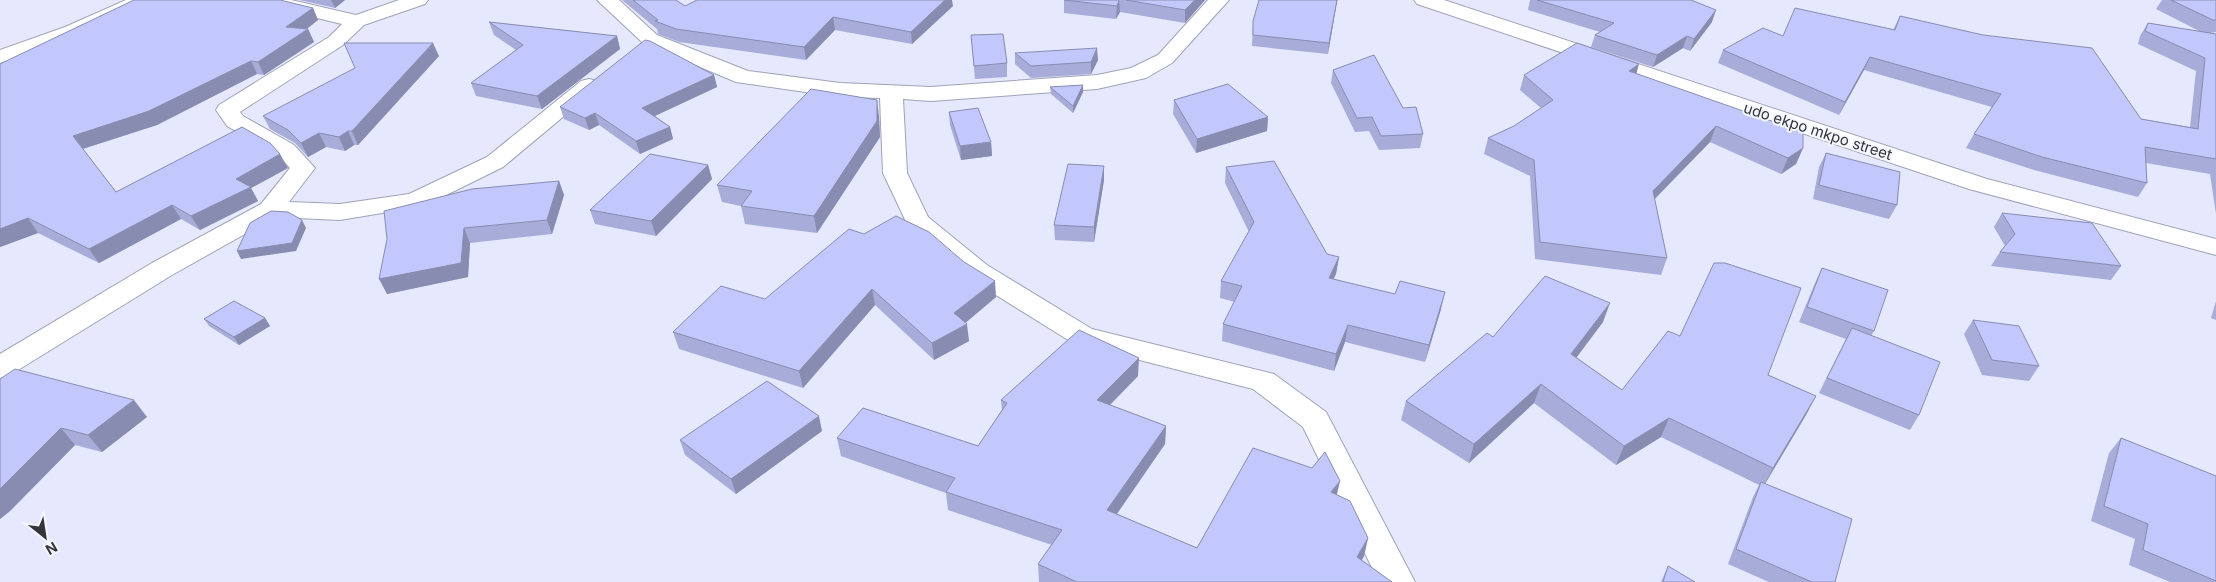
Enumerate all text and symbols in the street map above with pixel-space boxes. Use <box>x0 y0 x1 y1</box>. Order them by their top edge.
street label: udo ekpo mkpo street <box>1741 98 1895 164</box>
north arrow <box>20 512 70 562</box>
text: N <box>43 539 61 559</box>

